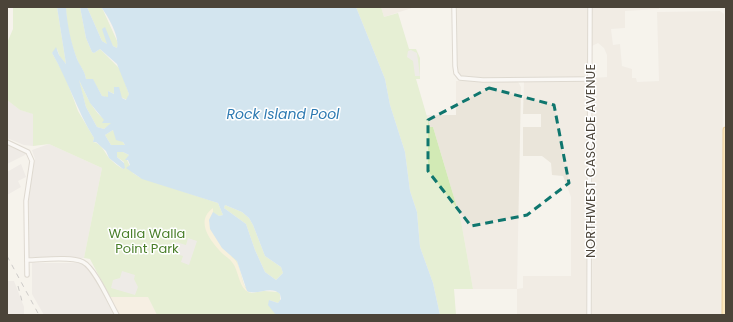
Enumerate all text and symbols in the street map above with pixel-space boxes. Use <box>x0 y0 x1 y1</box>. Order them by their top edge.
street label: NORTHWEST CASCADE AVENUE <box>581 64 600 258</box>
water label: Rock Island Pool <box>226 104 340 124</box>
park label: Walla Walla Point Park <box>109 224 185 258</box>

